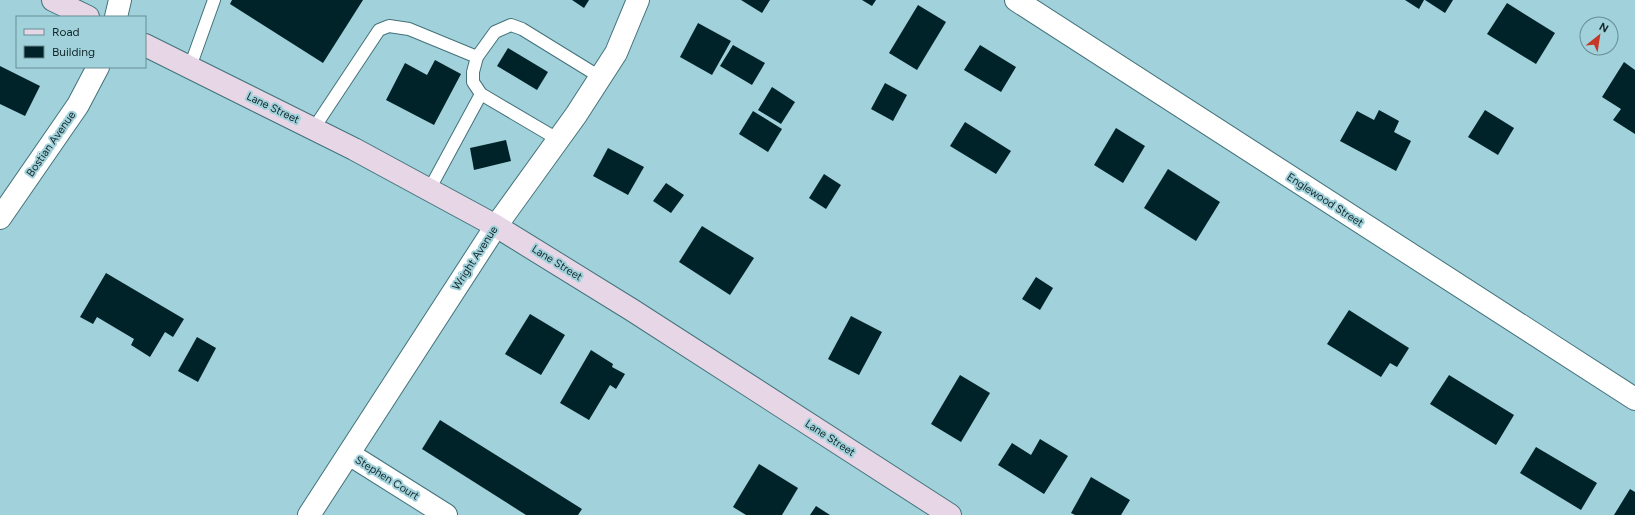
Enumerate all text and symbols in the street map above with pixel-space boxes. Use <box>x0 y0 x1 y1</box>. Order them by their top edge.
legend <box>16 16 146 68</box>
north arrow <box>1579 16 1619 56</box>
text: N <box>1597 20 1611 36</box>
text: Road <box>52 25 80 39</box>
text: Building <box>52 45 95 59</box>
street label: Lane Street <box>245 90 301 126</box>
street label: Bostian Avenue <box>24 109 78 179</box>
street label: Englewood Street <box>1284 170 1366 230</box>
street label: Wright Avenue <box>450 224 500 292</box>
street label: Lane Street <box>529 242 585 284</box>
street label: Lane Street <box>803 417 857 459</box>
street label: Stephen Court <box>353 453 421 503</box>

